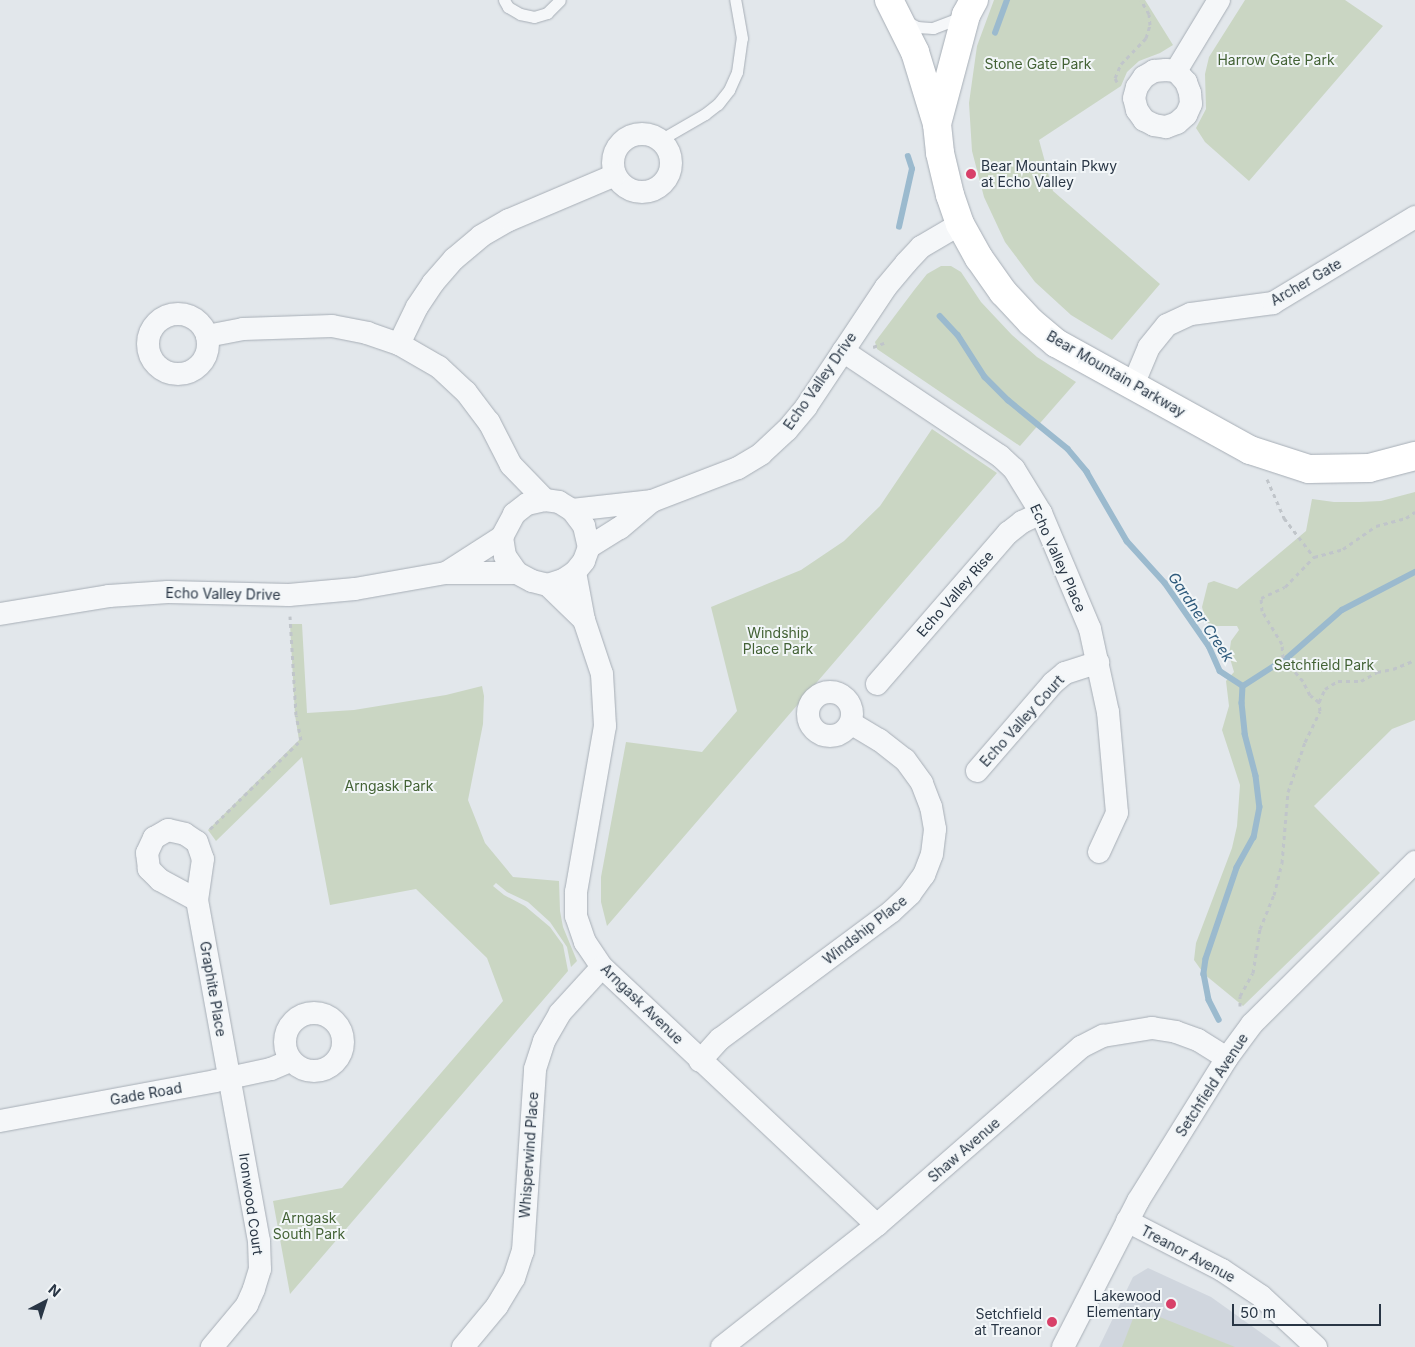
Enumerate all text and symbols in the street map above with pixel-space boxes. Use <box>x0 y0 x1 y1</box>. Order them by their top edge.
park label: Harrow Gate Park <box>1217 52 1335 68</box>
park label: Stone Gate Park <box>984 56 1092 72</box>
place label: Bear Mountain Pkwy at Echo Valley <box>981 158 1117 190</box>
marker: Bear Mountain Pkwy at Echo Valley <box>965 168 977 180</box>
street label: Archer Gate <box>1267 255 1345 309</box>
street label: Bear Mountain Parkway <box>1044 327 1188 421</box>
street label: Echo Valley Drive <box>780 329 860 433</box>
street label: Echo Valley Place <box>1027 501 1089 615</box>
street label: Echo Valley Rise <box>913 548 997 640</box>
water label: Gardner Creek <box>1164 569 1238 665</box>
street label: Echo Valley Drive <box>165 585 281 603</box>
park label: Windship Place Park <box>743 625 813 658</box>
park label: Setchfield Park <box>1274 657 1374 673</box>
street label: Echo Valley Court <box>977 672 1067 770</box>
park label: Arngask Park <box>345 778 433 794</box>
street label: Windship Place <box>820 892 910 968</box>
street label: Graphite Place <box>196 940 230 1038</box>
street label: Arngask Avenue <box>597 960 687 1048</box>
street label: Setchfield Avenue <box>1172 1030 1252 1140</box>
street label: Gade Road <box>109 1079 183 1109</box>
street label: Whisperwind Place <box>516 1091 542 1219</box>
street label: Shaw Avenue <box>925 1114 1003 1186</box>
street label: Ironwood Court <box>236 1152 266 1256</box>
park label: Arngask South Park <box>273 1210 345 1242</box>
street label: Treanor Avenue <box>1138 1222 1238 1286</box>
north arrow <box>20 1277 70 1327</box>
text: N <box>45 1280 65 1300</box>
place label: Lakewood Elementary <box>1086 1288 1161 1320</box>
scale bar <box>1235 1294 1384 1326</box>
marker: Lakewood Elementary <box>1165 1298 1177 1310</box>
text: 50 m <box>1240 1303 1276 1322</box>
place label: Setchfield at Treanor <box>974 1306 1042 1338</box>
marker: Setchfield at Treanor <box>1046 1316 1058 1328</box>

